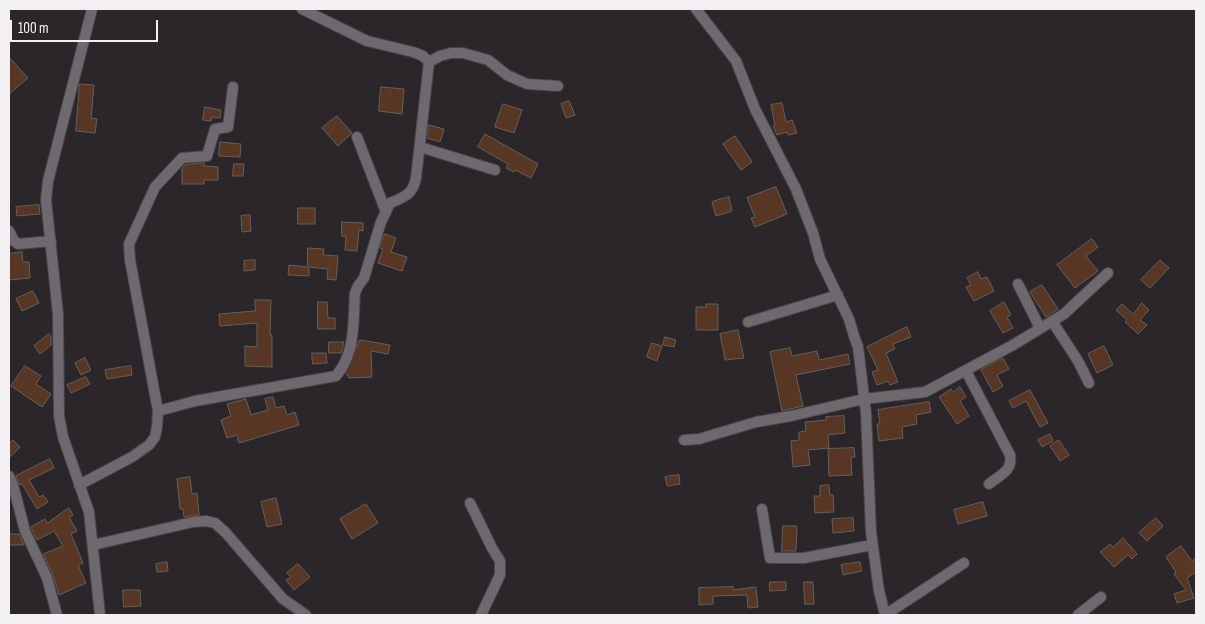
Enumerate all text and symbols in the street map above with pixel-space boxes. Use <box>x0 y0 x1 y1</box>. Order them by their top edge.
scale bar <box>12 10 160 42</box>
text: 100 m <box>18 19 49 38</box>

